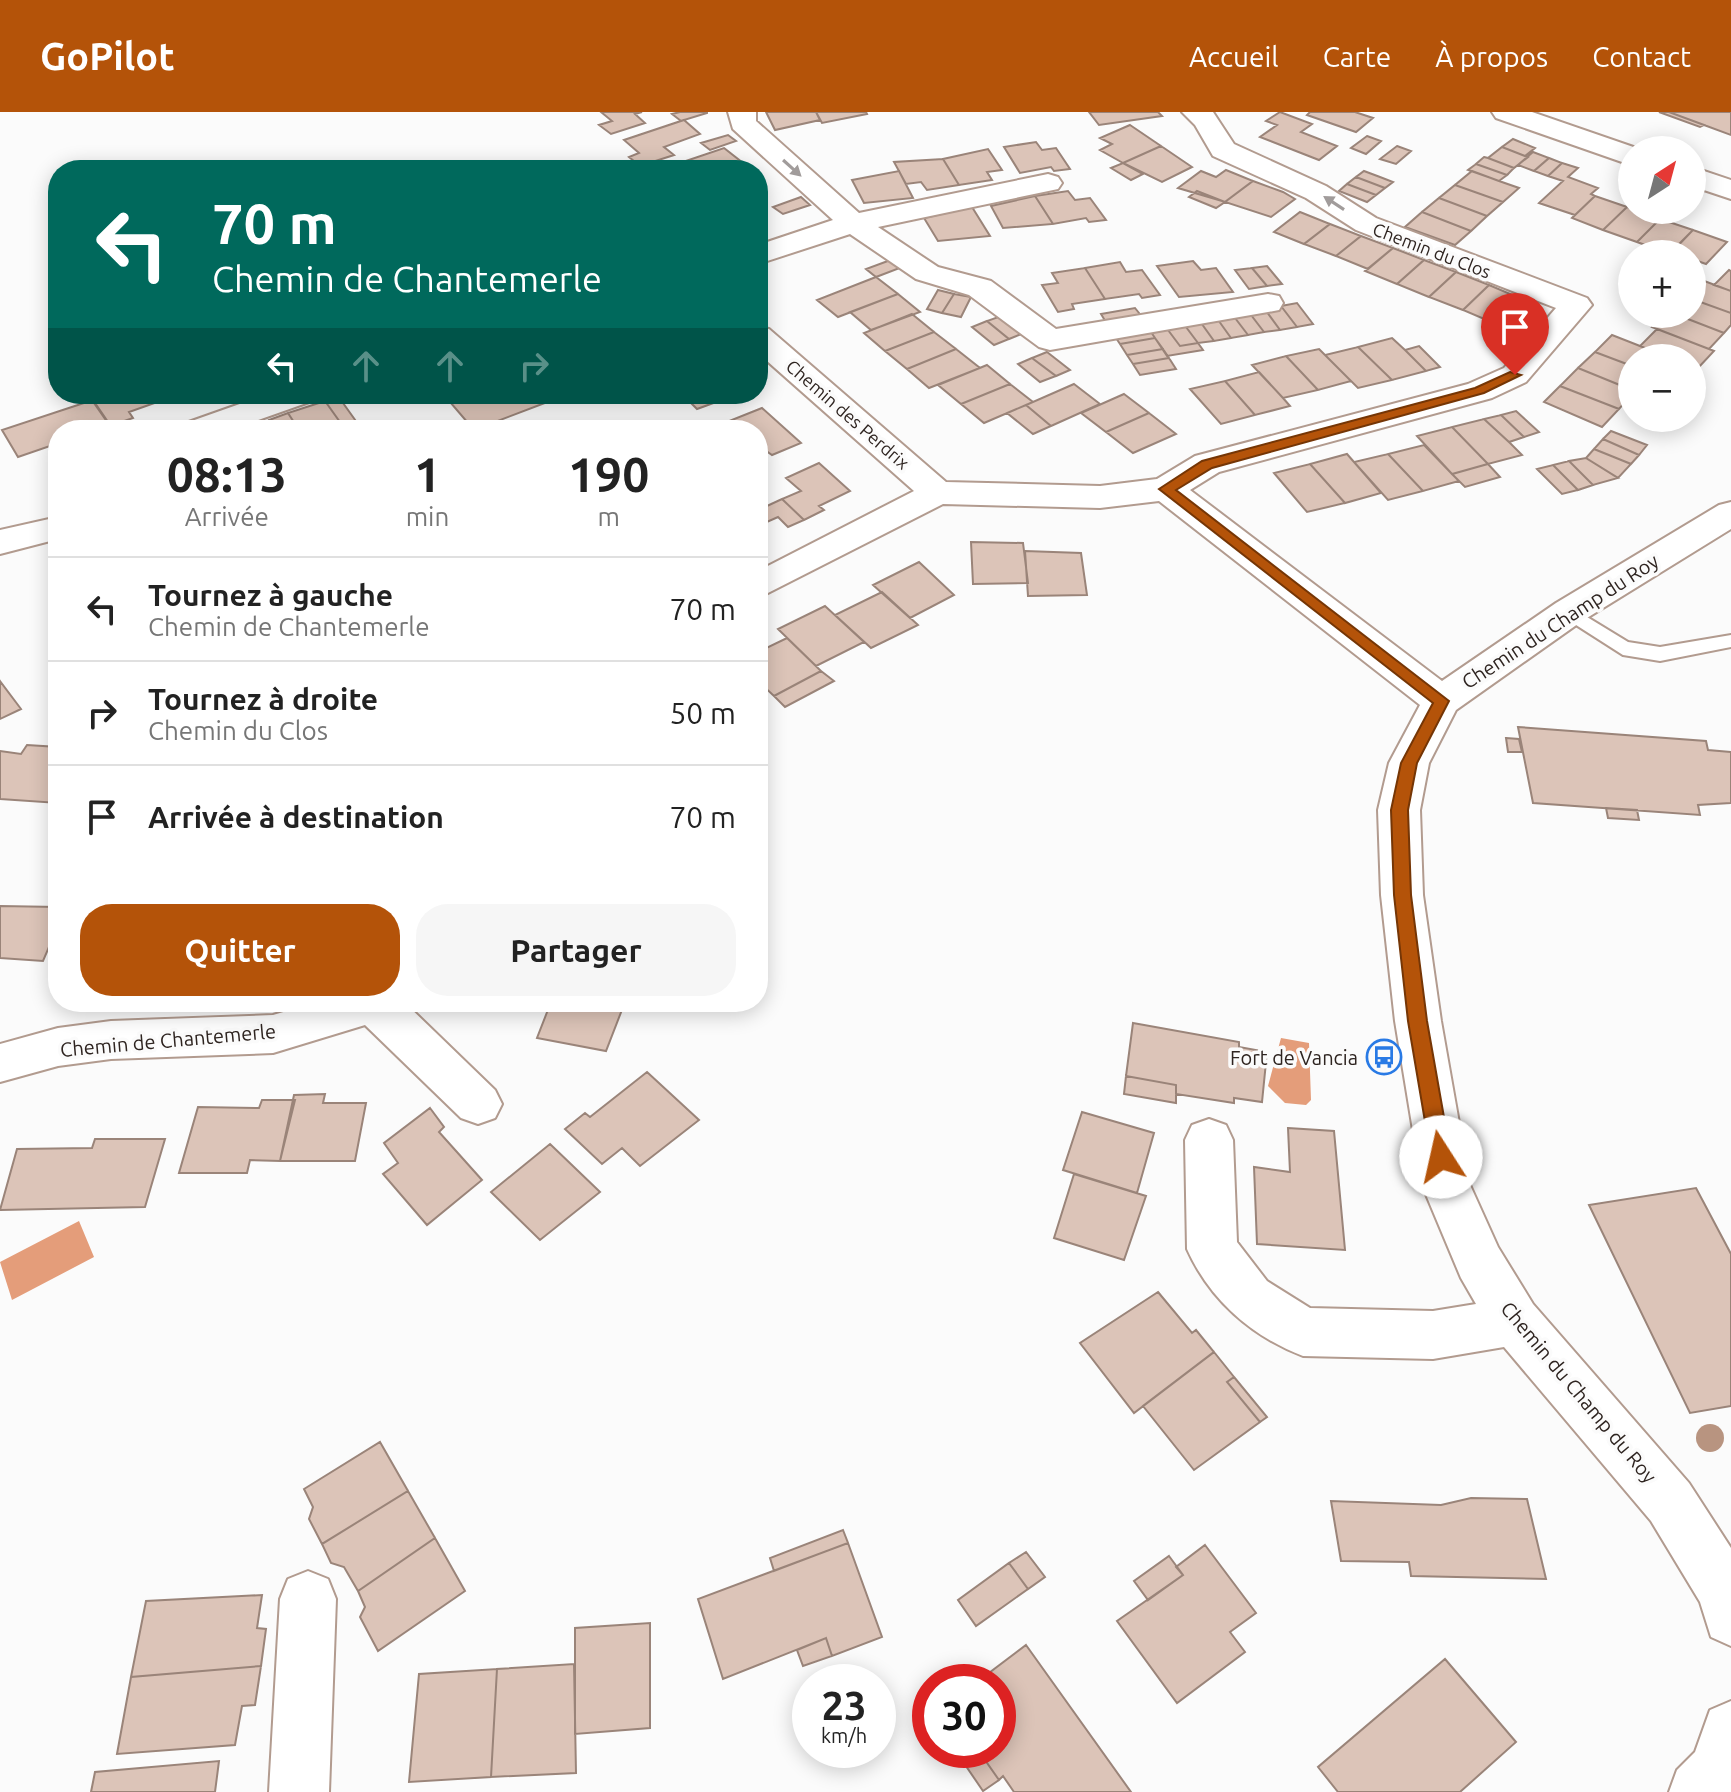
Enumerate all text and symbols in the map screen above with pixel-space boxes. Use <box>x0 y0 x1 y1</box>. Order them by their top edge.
text: GoPilot <box>40 35 175 77</box>
text: Accueil <box>1189 41 1279 72</box>
text: Carte <box>1323 41 1391 72</box>
text: À propos <box>1435 41 1548 72</box>
text: Contact <box>1592 41 1691 72</box>
north arrow <box>1618 136 1706 224</box>
map controls <box>1618 136 1706 432</box>
one-way arrow <box>782 159 801 177</box>
icon: left <box>80 192 184 296</box>
text: 70 m <box>212 192 337 255</box>
one-way arrow <box>1324 196 1345 211</box>
street label: Chemin du Clos <box>1370 218 1494 282</box>
button: + <box>1618 240 1706 328</box>
text: Chemin de Chantemerle <box>212 258 602 299</box>
pin <box>1481 293 1549 375</box>
icon: arrive <box>1493 305 1537 349</box>
icon: left <box>260 344 304 388</box>
icon: ahead <box>344 344 388 388</box>
icon: ahead <box>428 344 472 388</box>
icon: right <box>512 344 556 388</box>
button: − <box>1618 344 1706 432</box>
street label: Chemin des Perdrix <box>783 355 913 473</box>
text: 08:13 <box>167 447 287 501</box>
text: 1 <box>414 447 441 501</box>
text: 190 <box>568 447 649 501</box>
text: Arrivée <box>185 502 269 531</box>
text: min <box>406 502 449 531</box>
text: m <box>597 502 620 531</box>
street label: Chemin du Champ du Roy <box>1458 549 1663 693</box>
text: Tournez à gauche <box>148 578 393 612</box>
icon: left <box>80 587 124 631</box>
text: 70 m <box>669 592 736 626</box>
text: Chemin de Chantemerle <box>148 612 430 641</box>
text: Tournez à droite <box>148 682 378 716</box>
icon: right <box>80 691 124 735</box>
text: 50 m <box>669 696 736 730</box>
text: Chemin du Clos <box>148 716 328 745</box>
icon: arrive <box>80 795 124 839</box>
text: Arrivée à destination <box>148 800 444 834</box>
text: 70 m <box>669 800 736 834</box>
button: Quitter <box>80 904 400 996</box>
button: Partager <box>416 904 736 996</box>
street label: Chemin de Chantemerle <box>59 1019 277 1061</box>
bus stop icon: Fort de Vancia <box>1365 1038 1403 1076</box>
place label: Fort de Vancia <box>1230 1046 1358 1069</box>
position arrow <box>1399 1115 1483 1199</box>
street label: Chemin du Champ du Roy <box>1496 1297 1662 1488</box>
speed limit sign: 30 <box>912 1664 1016 1768</box>
text: 23 <box>821 1683 867 1728</box>
text: km/h <box>821 1724 867 1747</box>

